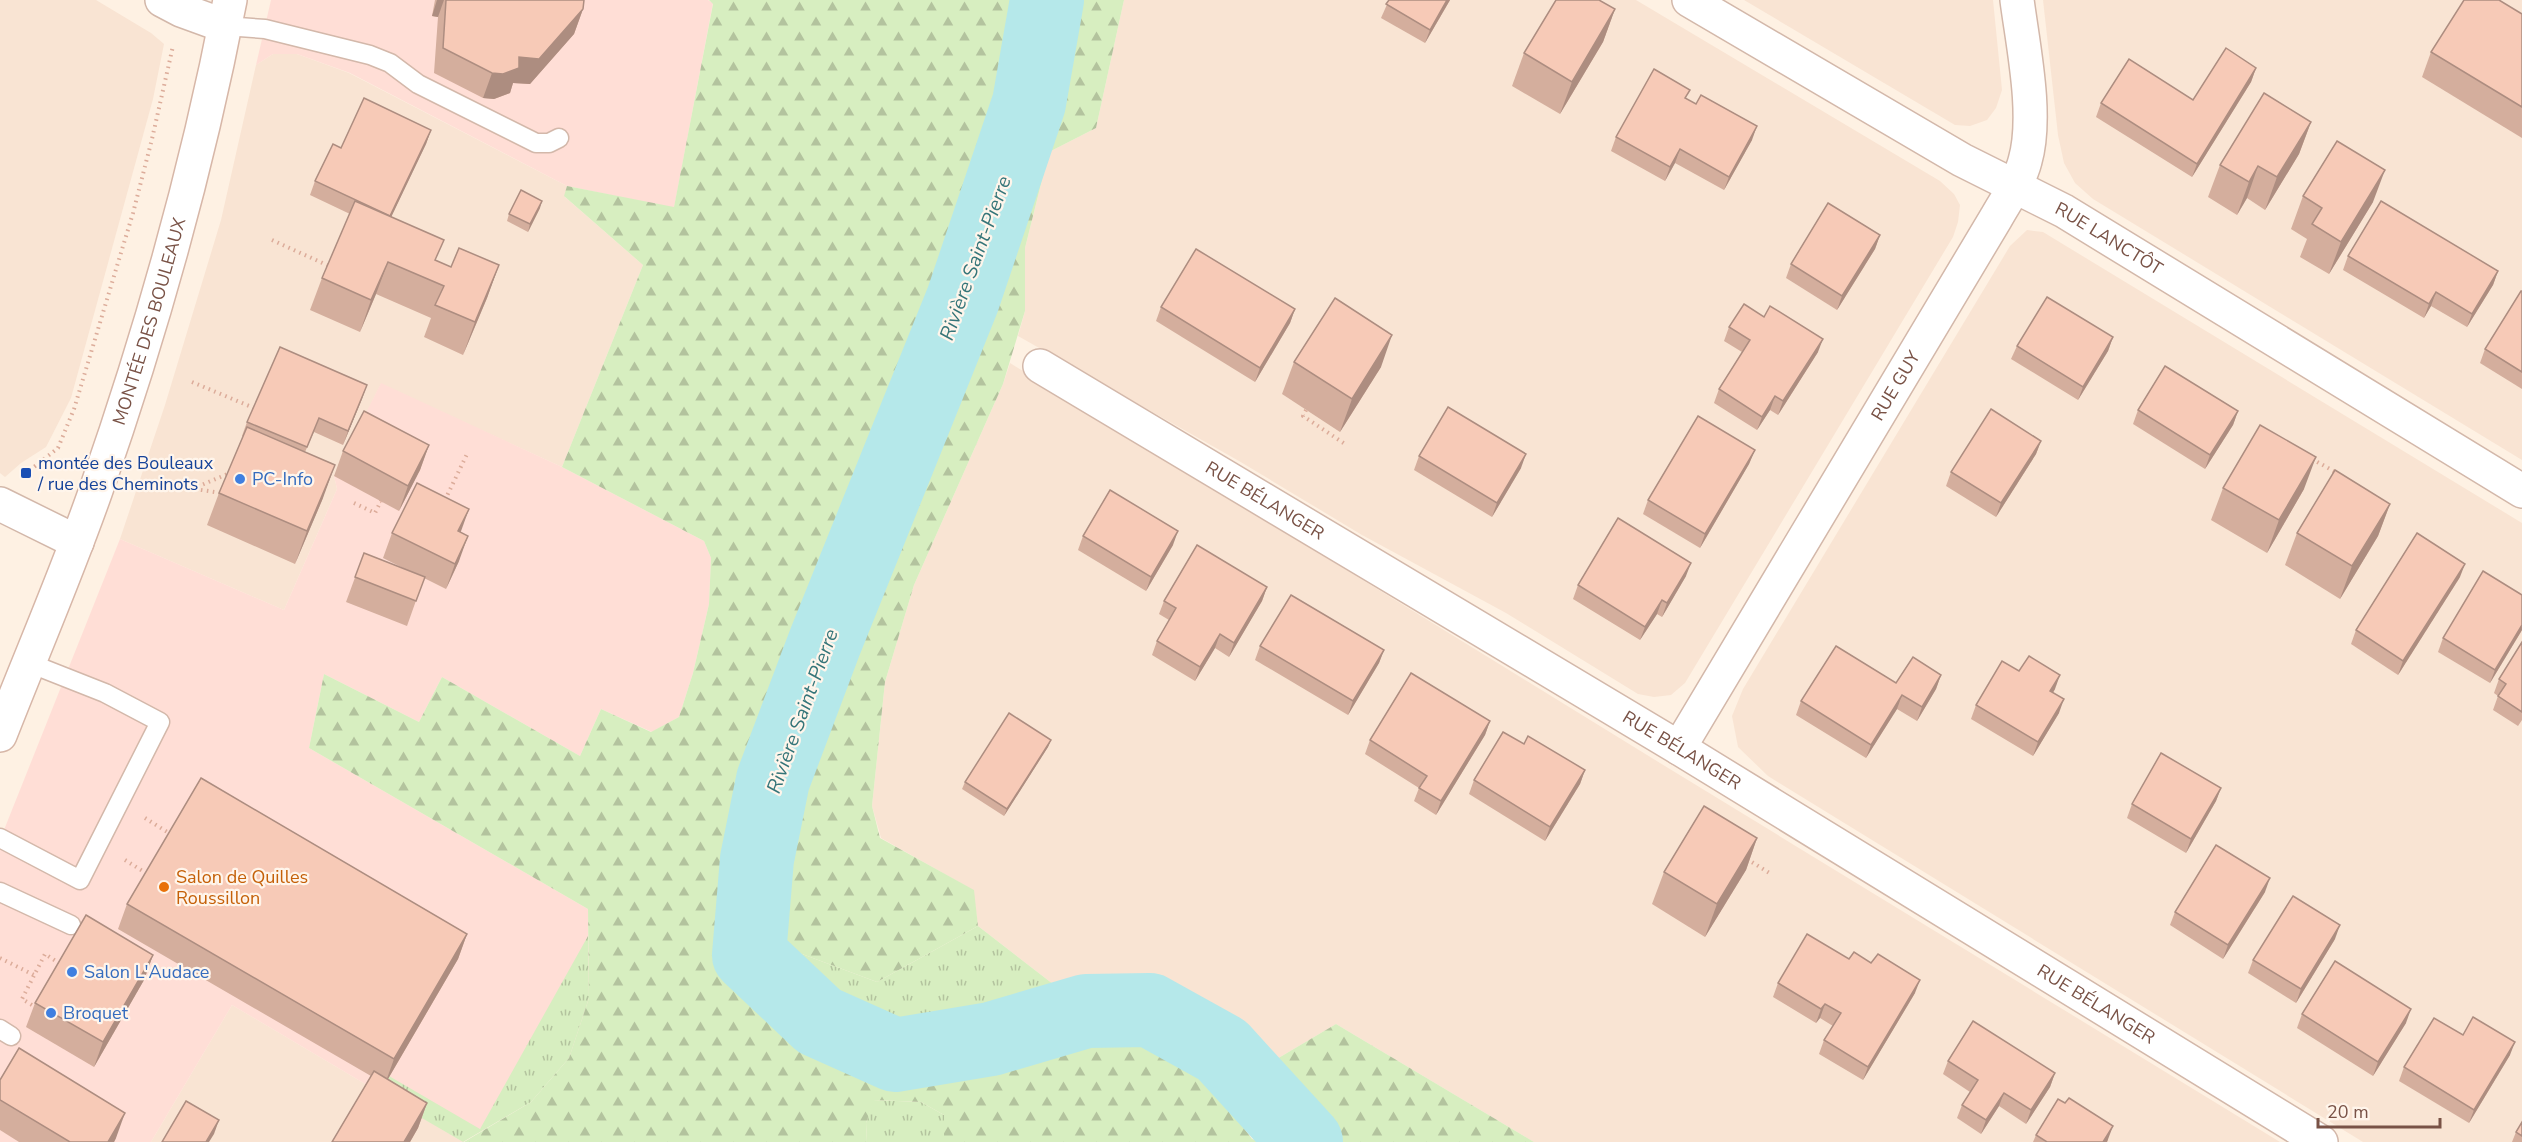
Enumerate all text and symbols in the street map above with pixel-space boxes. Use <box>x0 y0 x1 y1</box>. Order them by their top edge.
water label: Rivière Saint-Pierre <box>933 172 1018 344</box>
street label: RUE LANCTÔT <box>2051 196 2167 281</box>
street label: MONTÉE DES BOULEAUX <box>107 215 192 428</box>
street label: RUE GUY <box>1865 346 1926 425</box>
place label: montée des Bouleaux / rue des Cheminots <box>37 451 214 496</box>
street label: RUE BÉLANGER <box>1201 456 1329 545</box>
marker: montée des Bouleaux / rue des Cheminots <box>19 466 33 480</box>
place label: PC-Info <box>252 467 313 491</box>
marker: PC-Info <box>233 472 247 486</box>
water label: Rivière Saint-Pierre <box>760 625 845 797</box>
street label: RUE BÉLANGER <box>1618 705 1746 795</box>
place label: Salon de Quilles Roussillon <box>176 865 308 910</box>
marker: Salon de Quilles Roussillon <box>157 880 171 894</box>
street label: RUE BÉLANGER <box>2033 959 2160 1049</box>
place label: Salon L'Audace <box>84 960 209 984</box>
marker: Salon L'Audace <box>65 965 79 979</box>
place label: Broquet <box>63 1001 129 1025</box>
marker: Broquet <box>44 1006 58 1020</box>
scale bar <box>2318 1091 2440 1129</box>
text: 20 m <box>2327 1100 2369 1124</box>

